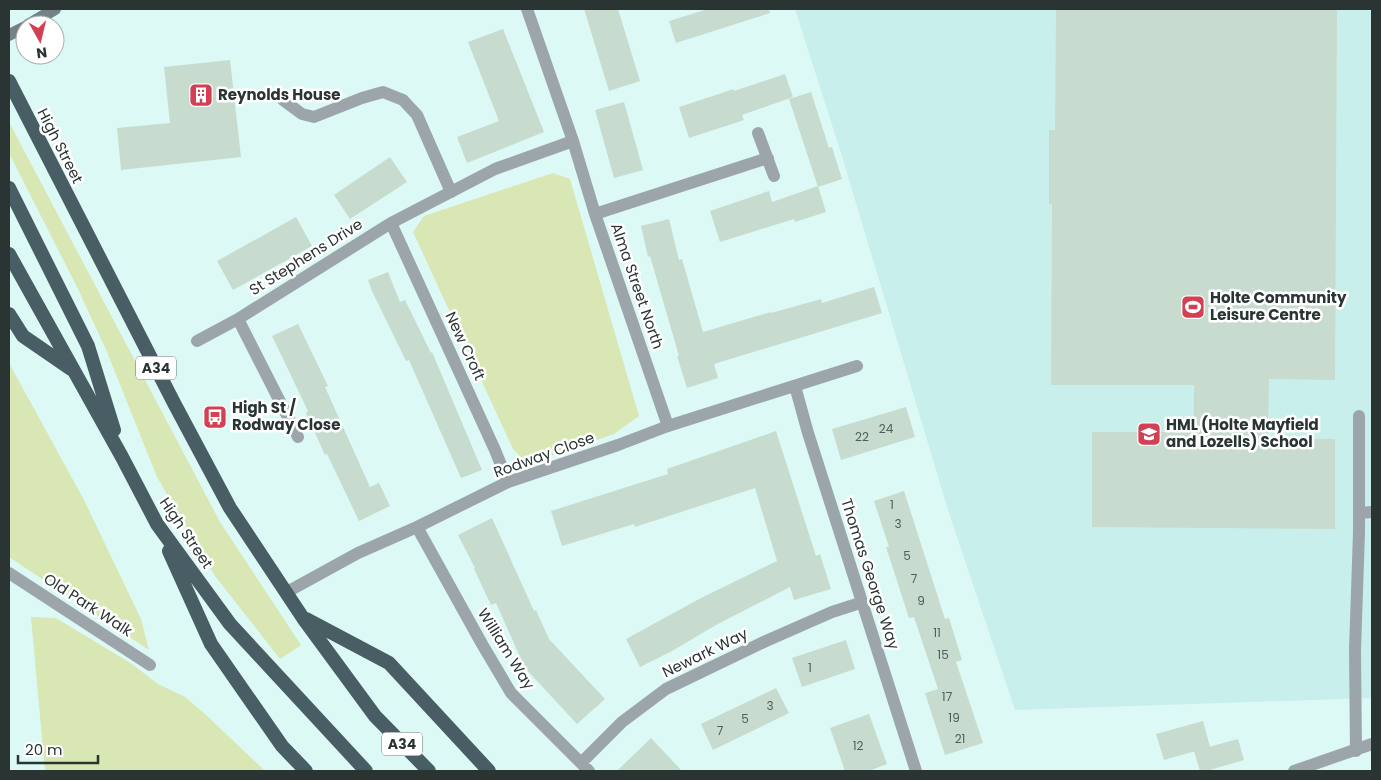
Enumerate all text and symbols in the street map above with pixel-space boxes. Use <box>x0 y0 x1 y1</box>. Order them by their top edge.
north arrow <box>15 15 65 65</box>
text: N <box>35 42 48 64</box>
building icon: Reynolds House <box>188 82 214 108</box>
place label: Reynolds House <box>218 84 341 105</box>
street label: High Street <box>33 105 88 187</box>
street label: St Stephens Drive <box>245 213 366 300</box>
street label: Alma Street North <box>606 220 669 352</box>
place label: Holte Community Leisure Centre <box>1210 287 1347 325</box>
sports icon: Holte Community Leisure Centre <box>1180 294 1206 320</box>
street label: New Croft <box>440 308 490 383</box>
road number: A34 <box>136 356 176 379</box>
place label: High St / Rodway Close <box>232 397 340 435</box>
bus stop icon: High St / Rodway Close <box>202 404 228 430</box>
place label: HML (Holte Mayfield and Lozells) School <box>1166 414 1319 452</box>
house number: 24 <box>879 420 894 437</box>
school or university icon: HML (Holte Mayfield and Lozells) School <box>1136 421 1162 447</box>
street label: Rodway Close <box>491 427 597 482</box>
house number: 22 <box>855 428 869 445</box>
street label: High Street <box>155 493 218 572</box>
street label: Thomas George Way <box>836 496 905 653</box>
house number: 1 <box>890 496 894 513</box>
house number: 3 <box>894 515 902 532</box>
house number: 5 <box>903 547 911 564</box>
street label: Old Park Walk <box>40 568 137 641</box>
house number: 7 <box>911 570 918 587</box>
house number: 9 <box>917 592 925 609</box>
street label: William Way <box>473 604 540 694</box>
street label: Newark Way <box>658 623 752 682</box>
house number: 11 <box>933 624 941 641</box>
house number: 15 <box>937 646 949 663</box>
house number: 1 <box>808 659 812 676</box>
house number: 17 <box>942 688 953 705</box>
house number: 3 <box>766 697 774 714</box>
house number: 19 <box>948 709 960 726</box>
house number: 5 <box>741 710 749 727</box>
house number: 7 <box>717 722 724 739</box>
house number: 21 <box>955 730 965 747</box>
scale bar <box>18 732 98 764</box>
road number: A34 <box>382 732 422 756</box>
house number: 12 <box>853 737 863 754</box>
text: 20 m <box>25 739 63 760</box>

